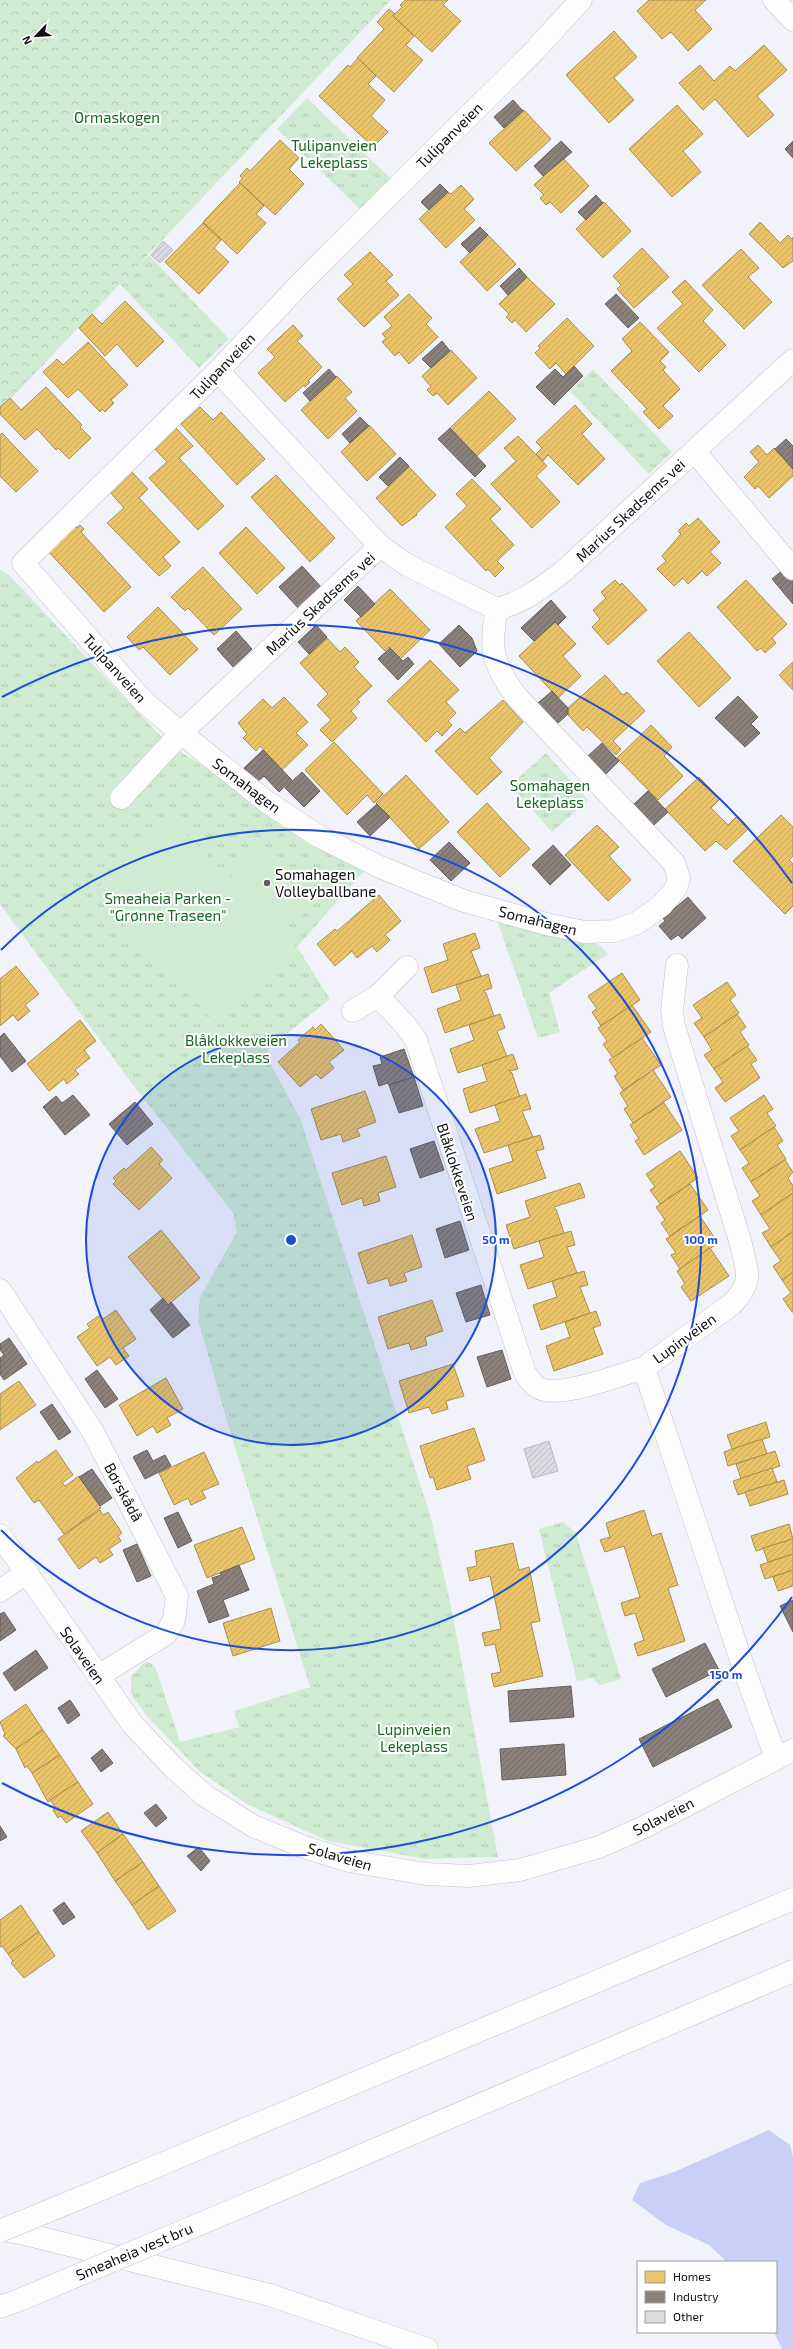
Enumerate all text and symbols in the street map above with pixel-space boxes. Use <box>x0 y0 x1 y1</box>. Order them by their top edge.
north arrow <box>16 16 56 56</box>
text: N <box>19 34 34 47</box>
street label: Tulipanveien <box>412 98 486 172</box>
park label: Ormaskogen <box>74 108 160 126</box>
park label: Tulipanveien Lekeplass <box>291 136 377 171</box>
street label: Tulipanveien <box>186 329 258 403</box>
street label: Marius Skadsems vei <box>572 455 688 565</box>
street label: Marius Skadsems vei <box>262 548 378 658</box>
street label: Tulipanveien <box>79 630 151 706</box>
street label: Somahagen <box>210 754 284 816</box>
park label: Somahagen Lekeplass <box>510 776 590 811</box>
place label: Somahagen Volleyballbane <box>275 865 376 900</box>
marker: Somahagen Volleyballbane <box>262 878 272 888</box>
park label: Smeaheia Parken - "Grønne Traseen" <box>104 889 232 924</box>
street label: Somahagen <box>497 902 579 938</box>
park label: Blåklokkeveien Lekeplass <box>185 1031 287 1066</box>
street label: Blåklokkeveien <box>434 1121 482 1223</box>
text: 50 m <box>482 1232 510 1246</box>
text: 100 m <box>684 1232 718 1246</box>
centre of rings <box>284 1233 298 1247</box>
street label: Lupinveien <box>649 1309 719 1367</box>
street label: Børskådå <box>101 1459 147 1525</box>
street label: Solaveien <box>57 1623 109 1687</box>
text: 150 m <box>710 1667 742 1681</box>
park label: Lupinveien Lekeplass <box>377 1720 451 1755</box>
street label: Solaveien <box>629 1793 697 1839</box>
street label: Solaveien <box>306 1838 374 1874</box>
street label: Smeaheia vest bru <box>73 2218 195 2284</box>
legend <box>637 2261 777 2333</box>
text: Homes <box>673 2269 711 2283</box>
text: Industry <box>673 2289 719 2303</box>
text: Other <box>673 2309 704 2323</box>

